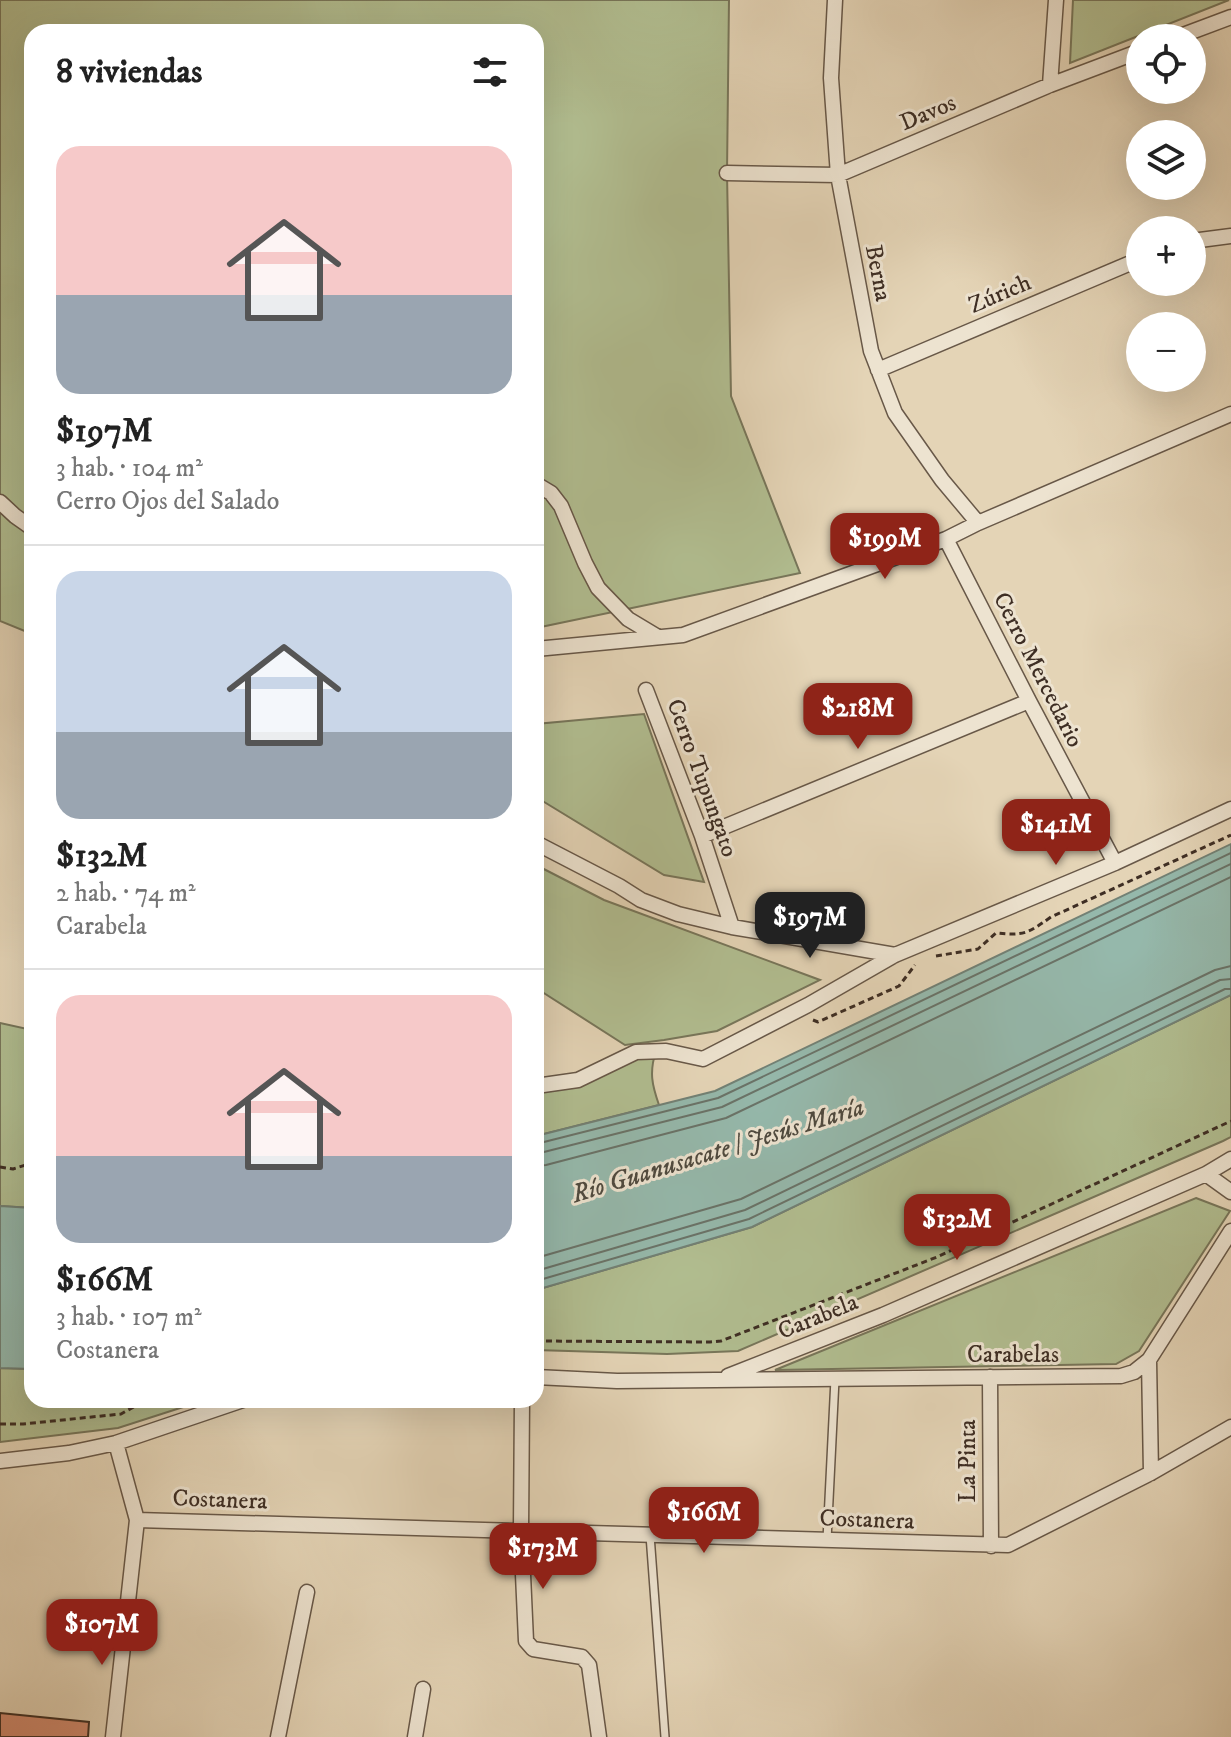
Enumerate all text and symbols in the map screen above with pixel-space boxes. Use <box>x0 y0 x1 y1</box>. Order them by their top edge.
map controls <box>1126 24 1206 392</box>
button: locate <box>1126 24 1206 104</box>
icon: filters <box>468 50 512 94</box>
text: 8 viviendas <box>56 51 202 93</box>
street label: Davos <box>895 88 961 138</box>
button: layers <box>1126 120 1206 200</box>
icon: home <box>212 198 356 342</box>
button: + <box>1126 216 1206 296</box>
street label: Berna <box>858 242 898 305</box>
street label: Zúrich <box>964 267 1036 321</box>
button: − <box>1126 312 1206 392</box>
text: $197M <box>56 410 153 452</box>
text: 3 hab. · 104 m² <box>56 452 203 485</box>
text: Cerro Ojos del Salado <box>56 485 279 518</box>
pin: $199M <box>829 513 941 581</box>
text: $199M <box>848 522 922 555</box>
street label: Cerro Mercedario <box>986 587 1090 753</box>
icon: home <box>212 623 356 767</box>
pin: $218M <box>802 683 914 751</box>
text: $218M <box>821 692 895 725</box>
street label: Cerro Tupungato <box>660 695 744 861</box>
pin: $141M <box>1000 799 1112 867</box>
text: $141M <box>1020 808 1092 841</box>
text: $132M <box>56 835 148 877</box>
text: 2 hab. · 74 m² <box>56 877 196 910</box>
pin: $197M <box>754 892 866 960</box>
text: $197M <box>773 901 847 934</box>
text: Carabela <box>56 910 147 943</box>
icon: home <box>212 1047 356 1191</box>
water label: Río Guanusacate / Jesús María <box>567 1091 868 1212</box>
pin: $132M <box>901 1194 1013 1262</box>
text: $132M <box>922 1203 992 1236</box>
text: $166M <box>56 1259 153 1301</box>
street label: Carabela <box>774 1287 863 1347</box>
text: 3 hab. · 107 m² <box>56 1301 202 1334</box>
text: Costanera <box>56 1334 159 1367</box>
street label: Carabelas <box>967 1340 1059 1370</box>
street label: La Pinta <box>953 1419 983 1503</box>
street label: Costanera <box>172 1483 269 1517</box>
pin: $166M <box>648 1487 760 1555</box>
text: $166M <box>667 1496 741 1529</box>
street label: Costanera <box>819 1503 916 1537</box>
pin: $173M <box>487 1523 599 1591</box>
text: $173M <box>508 1532 578 1565</box>
pin: $107M <box>46 1599 158 1667</box>
text: $107M <box>64 1608 140 1641</box>

